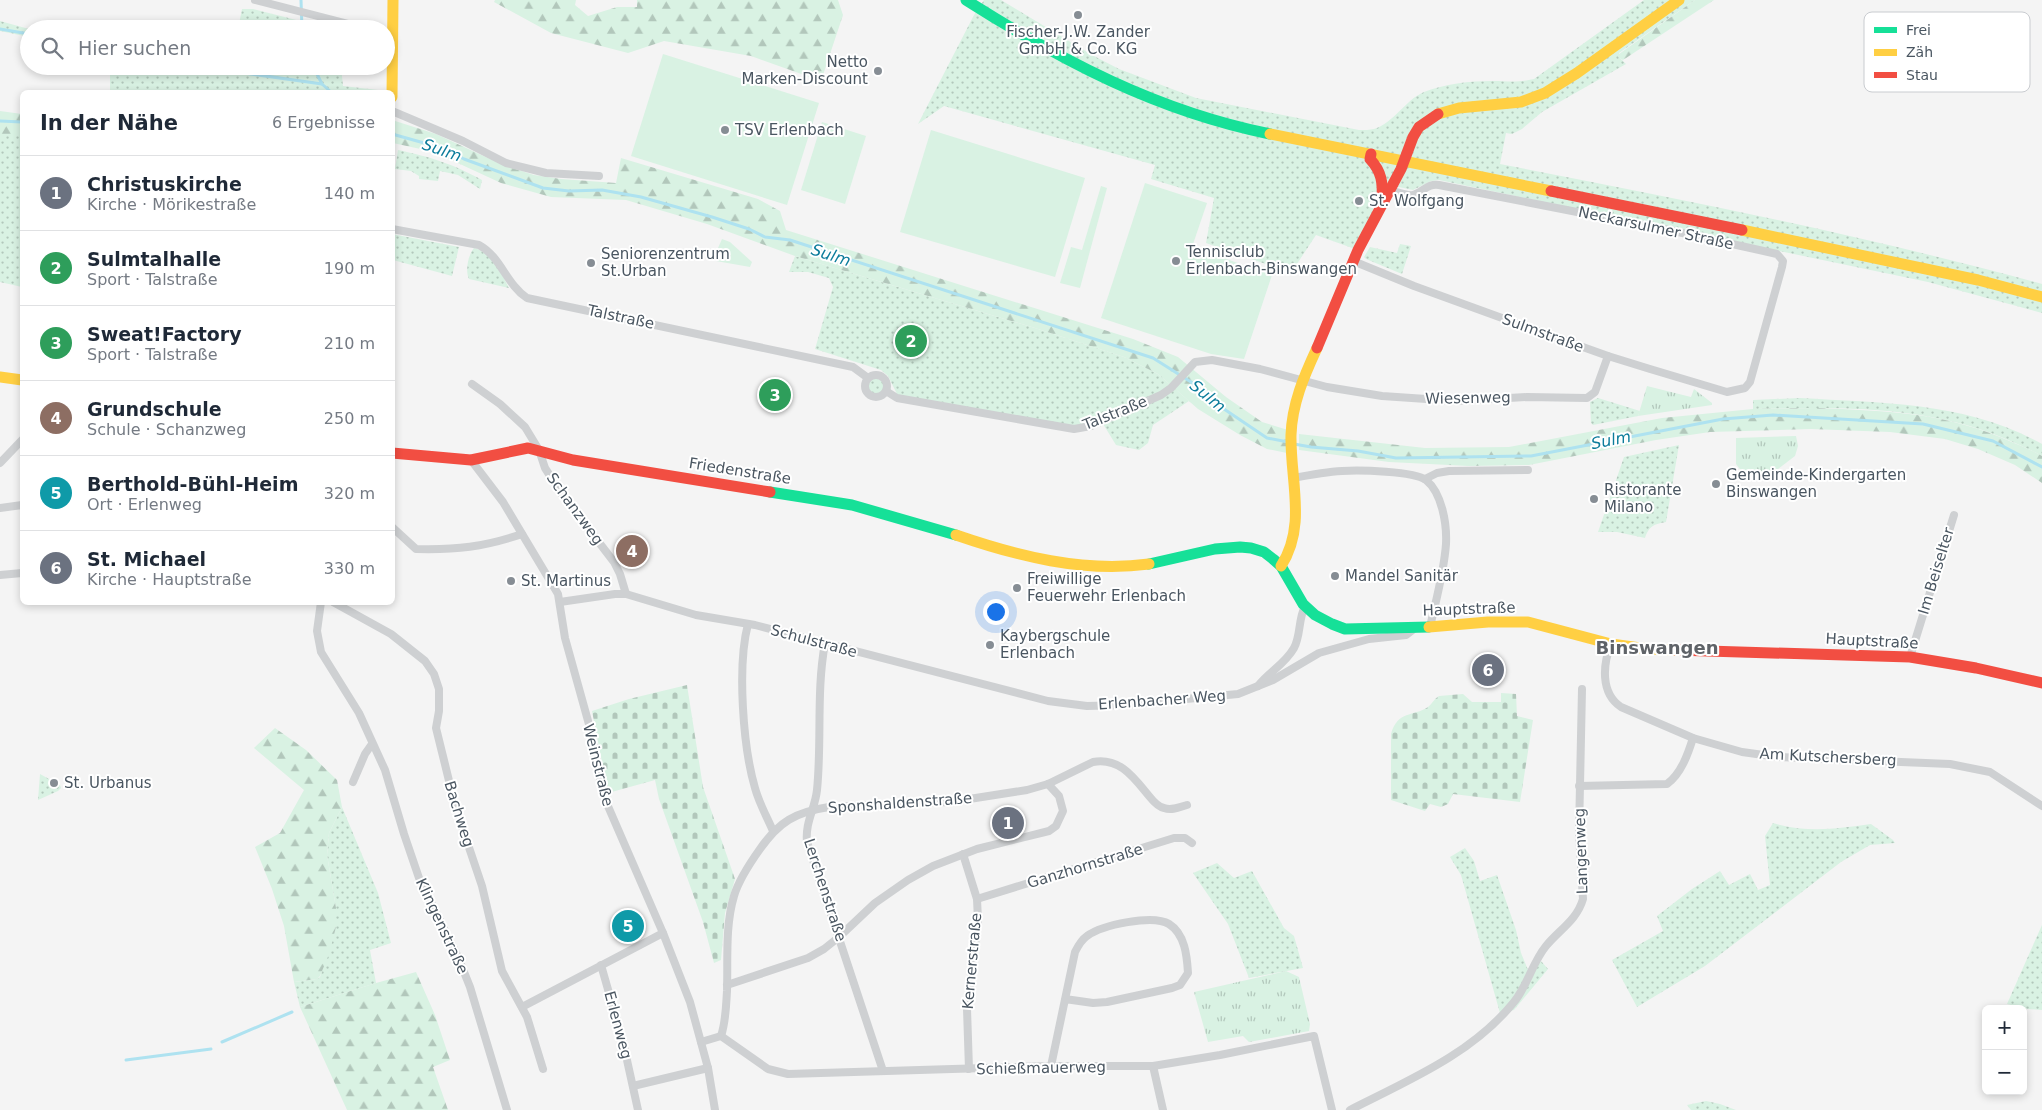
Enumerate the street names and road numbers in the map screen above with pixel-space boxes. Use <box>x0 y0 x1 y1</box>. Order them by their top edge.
street label: Neckarsulmer Straße <box>1577 203 1735 253</box>
street label: Talstraße <box>585 301 656 333</box>
street label: Sulmstraße <box>1500 310 1586 356</box>
street label: Wiesenweg <box>1425 388 1511 408</box>
street label: Talstraße <box>1079 392 1150 434</box>
street label: Friedenstraße <box>688 454 792 488</box>
street label: Schanzweg <box>543 469 607 549</box>
street label: Im Beiselter <box>1914 525 1958 617</box>
street label: Hauptstraße <box>1422 598 1516 620</box>
street label: Schulstraße <box>769 621 859 661</box>
street label: Hauptstraße <box>1825 630 1919 652</box>
street label: Erlenbacher Weg <box>1098 687 1226 713</box>
street label: Weinstraße <box>579 722 617 808</box>
street label: Am Kutschersberg <box>1759 744 1897 770</box>
street label: Bachweg <box>440 779 478 849</box>
street label: Sponshaldenstraße <box>827 789 973 817</box>
street label: Langenweg <box>1570 808 1592 894</box>
street label: Lerchenstraße <box>800 836 850 944</box>
street label: Ganzhornstraße <box>1025 840 1145 892</box>
street label: Klingenstraße <box>412 875 472 977</box>
street label: Kernerstraße <box>959 912 985 1010</box>
street label: Erlenweg <box>600 989 636 1061</box>
street label: Schießmauerweg <box>976 1058 1106 1078</box>

